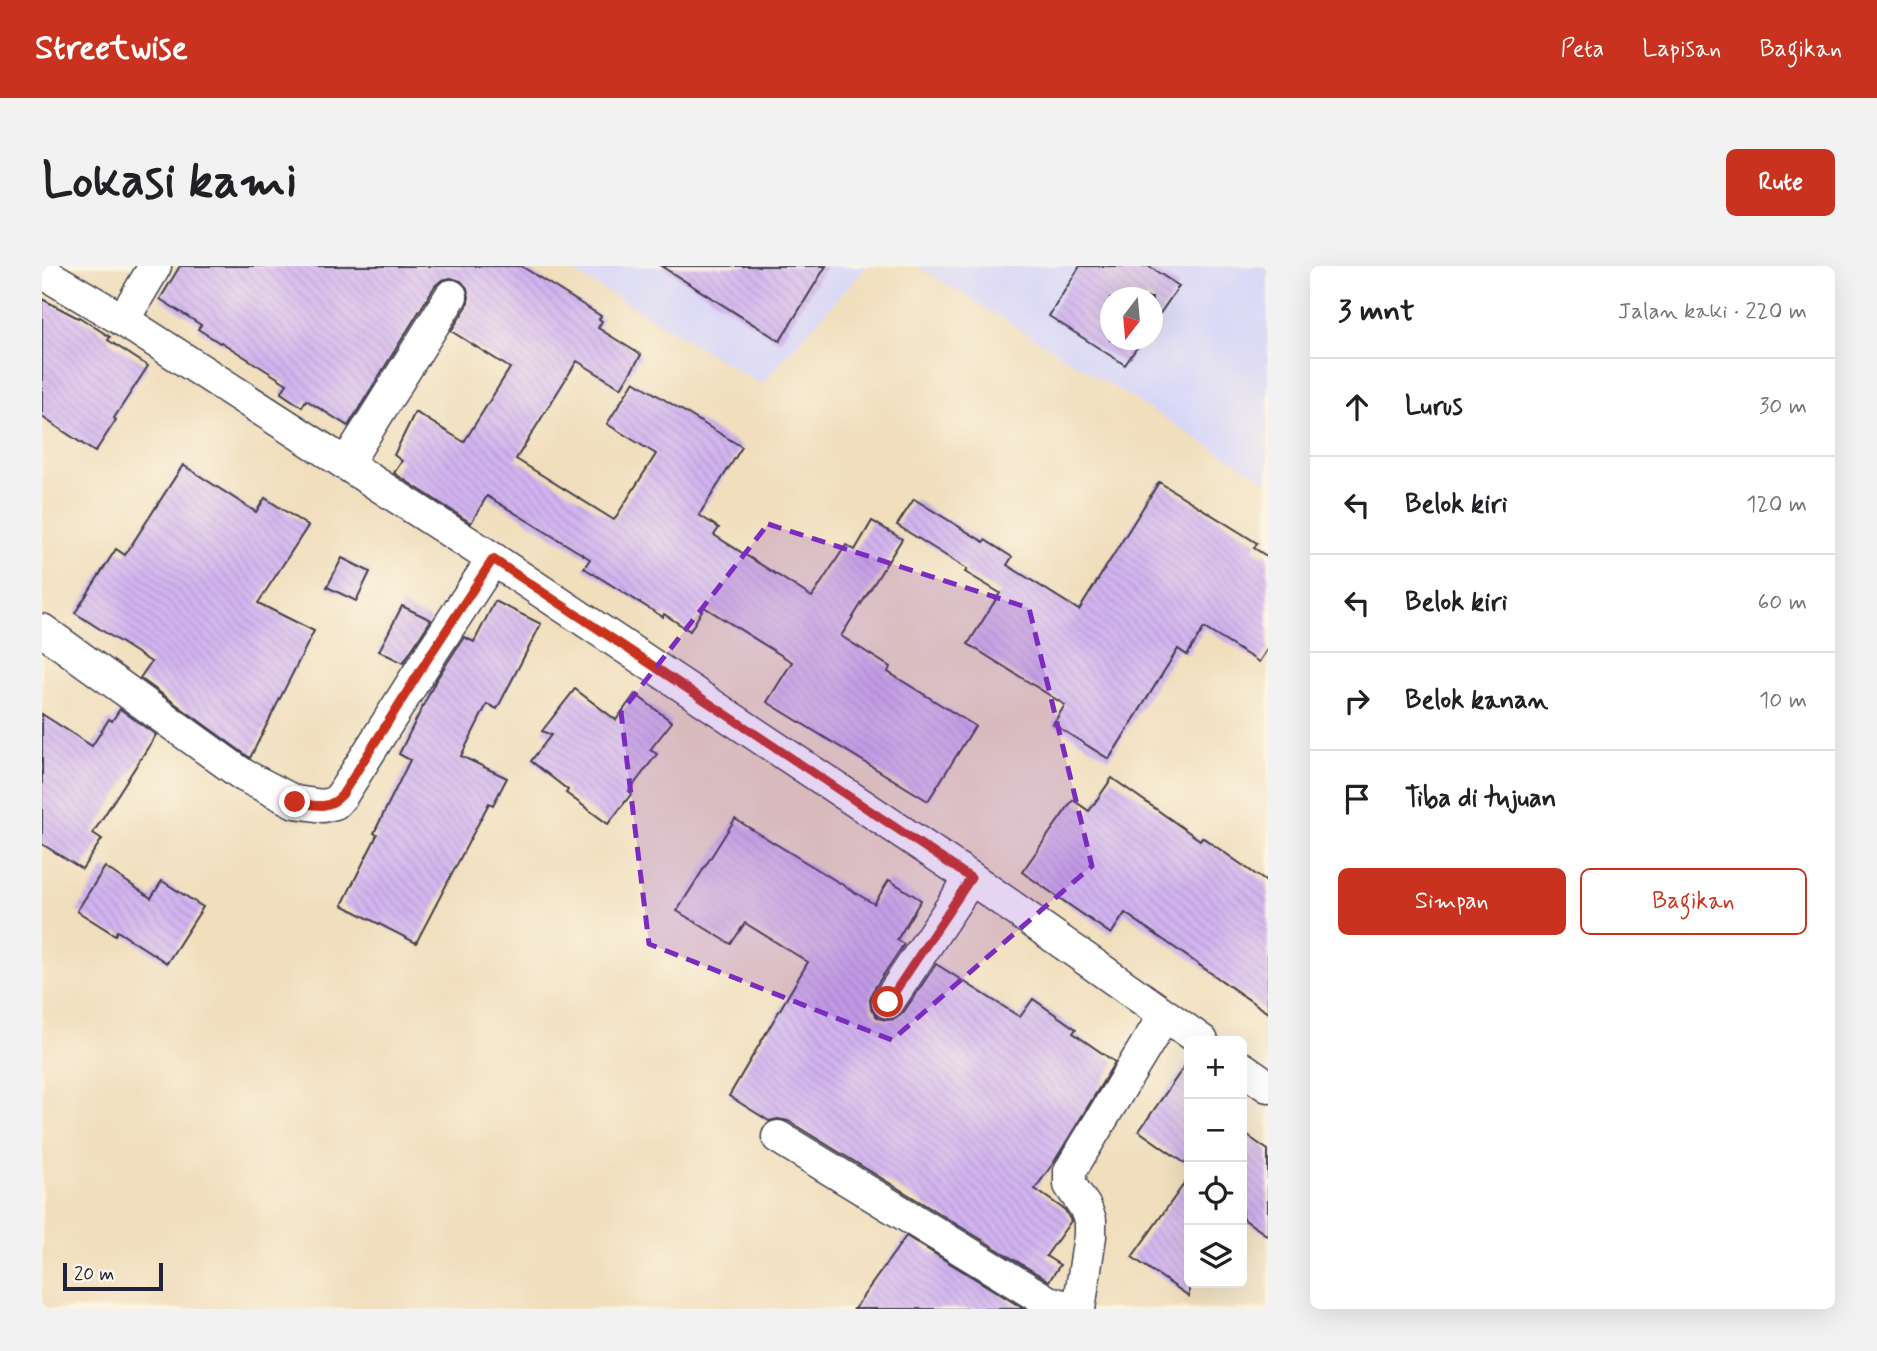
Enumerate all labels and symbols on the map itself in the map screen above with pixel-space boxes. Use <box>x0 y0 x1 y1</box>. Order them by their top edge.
north arrow <box>1100 287 1163 350</box>
route end <box>279 786 310 817</box>
route start <box>872 986 903 1017</box>
scale bar <box>63 1260 163 1292</box>

